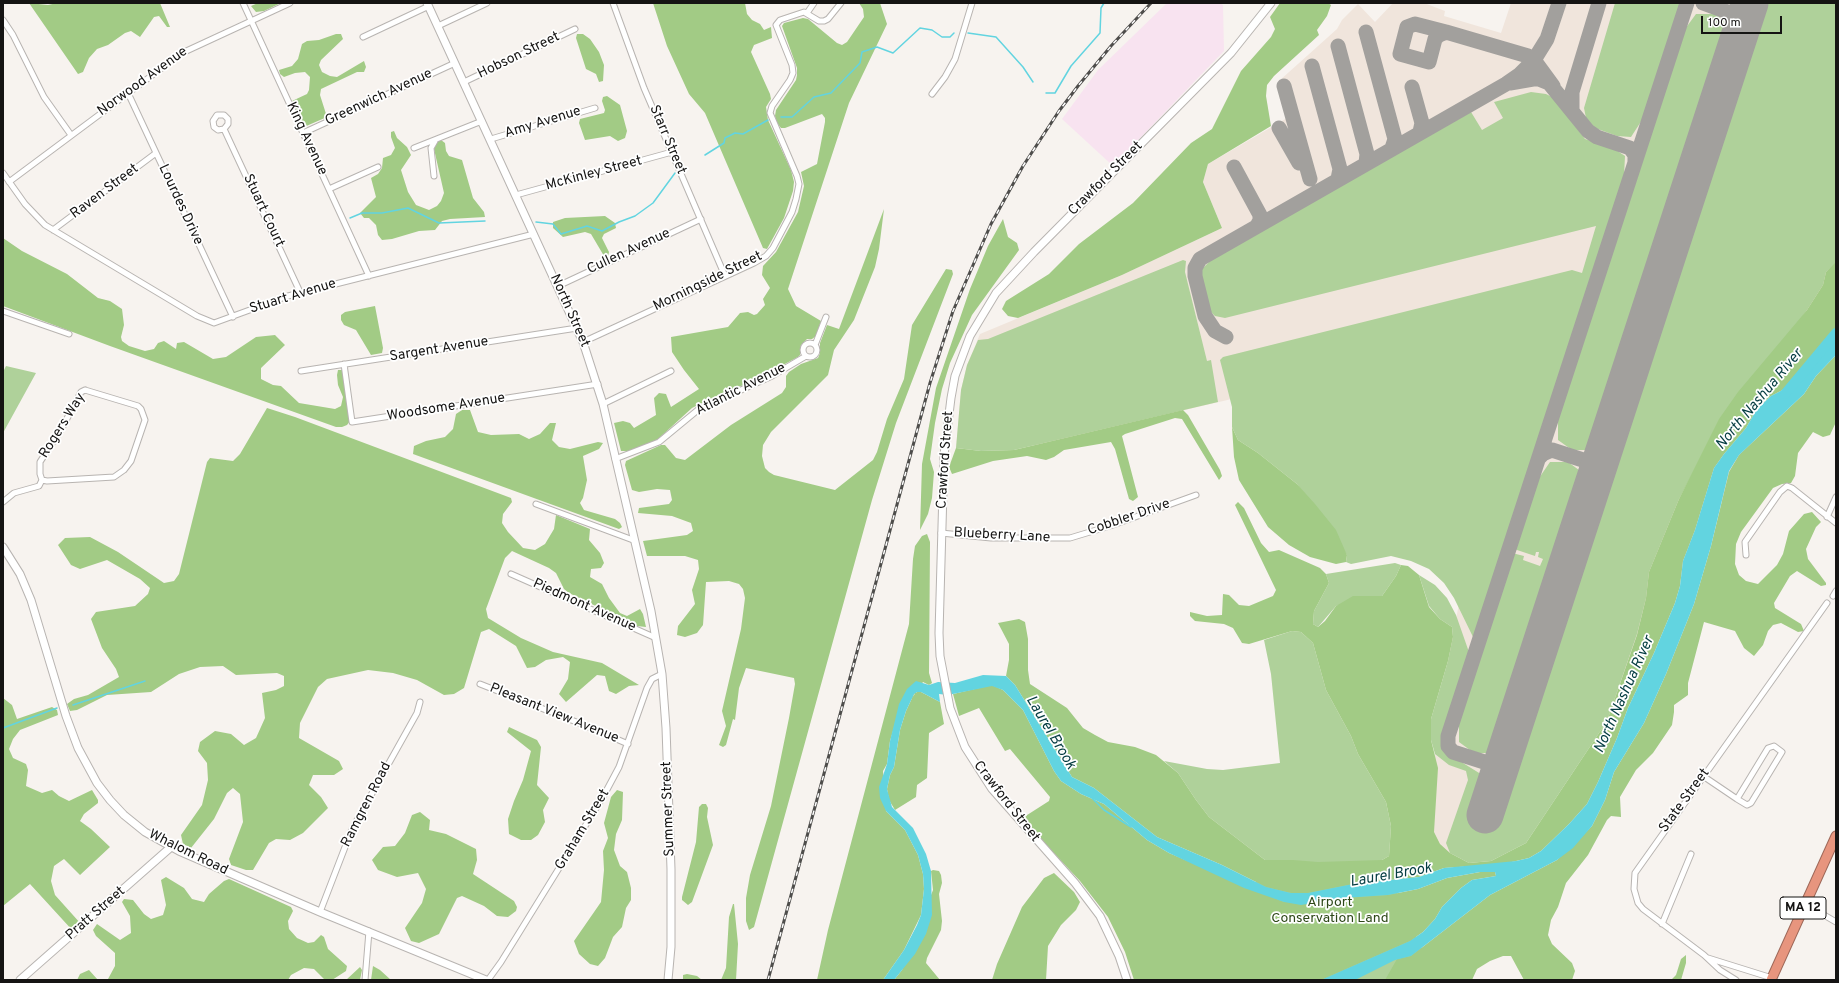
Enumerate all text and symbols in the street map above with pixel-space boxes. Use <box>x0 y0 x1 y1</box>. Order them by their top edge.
scale bar <box>1703 8 1784 34</box>
text: 100 m <box>1708 15 1741 31</box>
street label: Hobson Street <box>475 29 563 83</box>
street label: Norwood Avenue <box>95 44 191 120</box>
street label: Greenwich Avenue <box>323 66 435 130</box>
street label: King Avenue <box>282 100 330 178</box>
street label: Amy Avenue <box>503 103 583 143</box>
street label: Starr Street <box>645 103 689 177</box>
street label: Crawford Street <box>1065 138 1147 220</box>
street label: McKinley Street <box>544 153 644 195</box>
street label: Raven Street <box>68 161 142 223</box>
street label: Lourdes Drive <box>154 162 206 248</box>
street label: Stuart Court <box>239 172 287 250</box>
street label: Cullen Avenue <box>585 225 673 279</box>
street label: Morningside Street <box>651 248 765 316</box>
street label: North Street <box>545 272 593 350</box>
street label: Stuart Avenue <box>248 276 338 318</box>
street label: Sargent Avenue <box>389 334 489 366</box>
water label: North Nashua River <box>1713 346 1807 454</box>
street label: Atlantic Avenue <box>693 360 789 420</box>
street label: Rogers Way <box>36 390 90 462</box>
street label: Woodsome Avenue <box>386 390 506 426</box>
street label: Crawford Street <box>934 410 958 510</box>
street label: Cobbler Drive <box>1086 496 1172 540</box>
street label: Blueberry Lane <box>953 525 1051 547</box>
street label: Piedmont Avenue <box>530 576 638 636</box>
water label: North Nashua River <box>1591 634 1659 756</box>
street label: Pleasant View Avenue <box>487 680 621 748</box>
water label: Laurel Brook <box>1021 693 1079 773</box>
street label: Crawford Street <box>969 758 1043 846</box>
street label: Ramgren Road <box>338 760 396 850</box>
street label: Summer Street <box>659 761 679 857</box>
street label: State Street <box>1656 766 1714 836</box>
street label: Graham Street <box>552 787 614 873</box>
street label: Whalom Road <box>146 827 230 879</box>
water label: Laurel Brook <box>1349 860 1433 892</box>
street label: Pratt Street <box>63 884 129 944</box>
park label: Airport Conservation Land <box>1271 895 1389 928</box>
road number: MA 12 <box>1780 897 1826 919</box>

